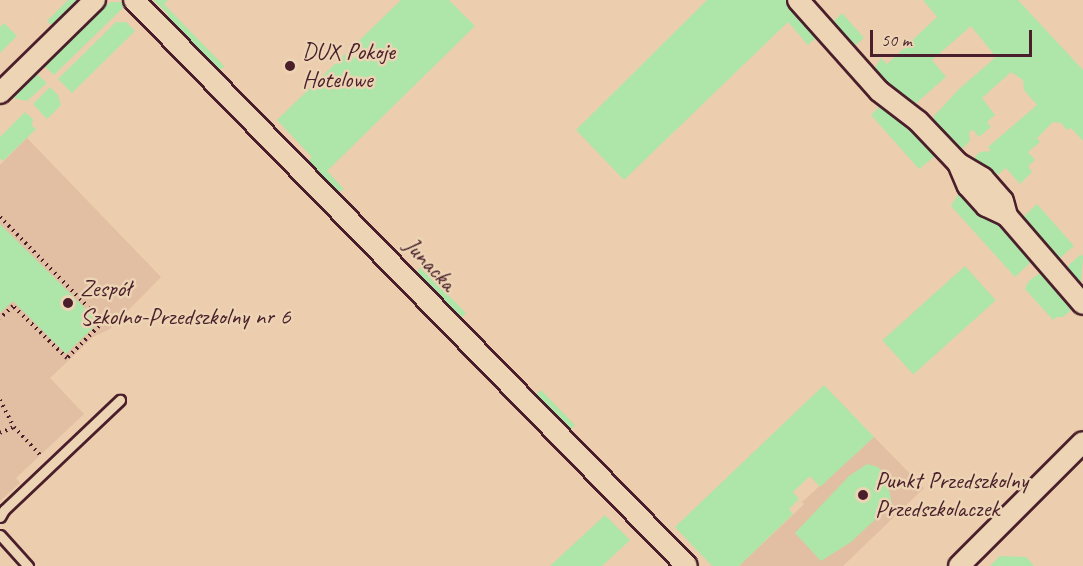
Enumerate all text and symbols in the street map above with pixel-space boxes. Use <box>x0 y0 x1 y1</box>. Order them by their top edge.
scale bar <box>873 18 1035 56</box>
text: 50 m <box>881 29 912 51</box>
place label: DUX Pokoje Hotelowe <box>302 38 395 94</box>
marker: DUX Pokoje Hotelowe <box>283 59 297 73</box>
street label: Junacka <box>398 231 462 297</box>
place label: Zespół Szkolno-Przedszkolny nr 6 <box>80 275 291 331</box>
marker: Zespół Szkolno-Przedszkolny nr 6 <box>61 296 75 310</box>
place label: Punkt Przedszkolny Przedszkolaczek <box>875 467 1028 523</box>
marker: Punkt Przedszkolny Przedszkolaczek <box>856 488 870 502</box>

